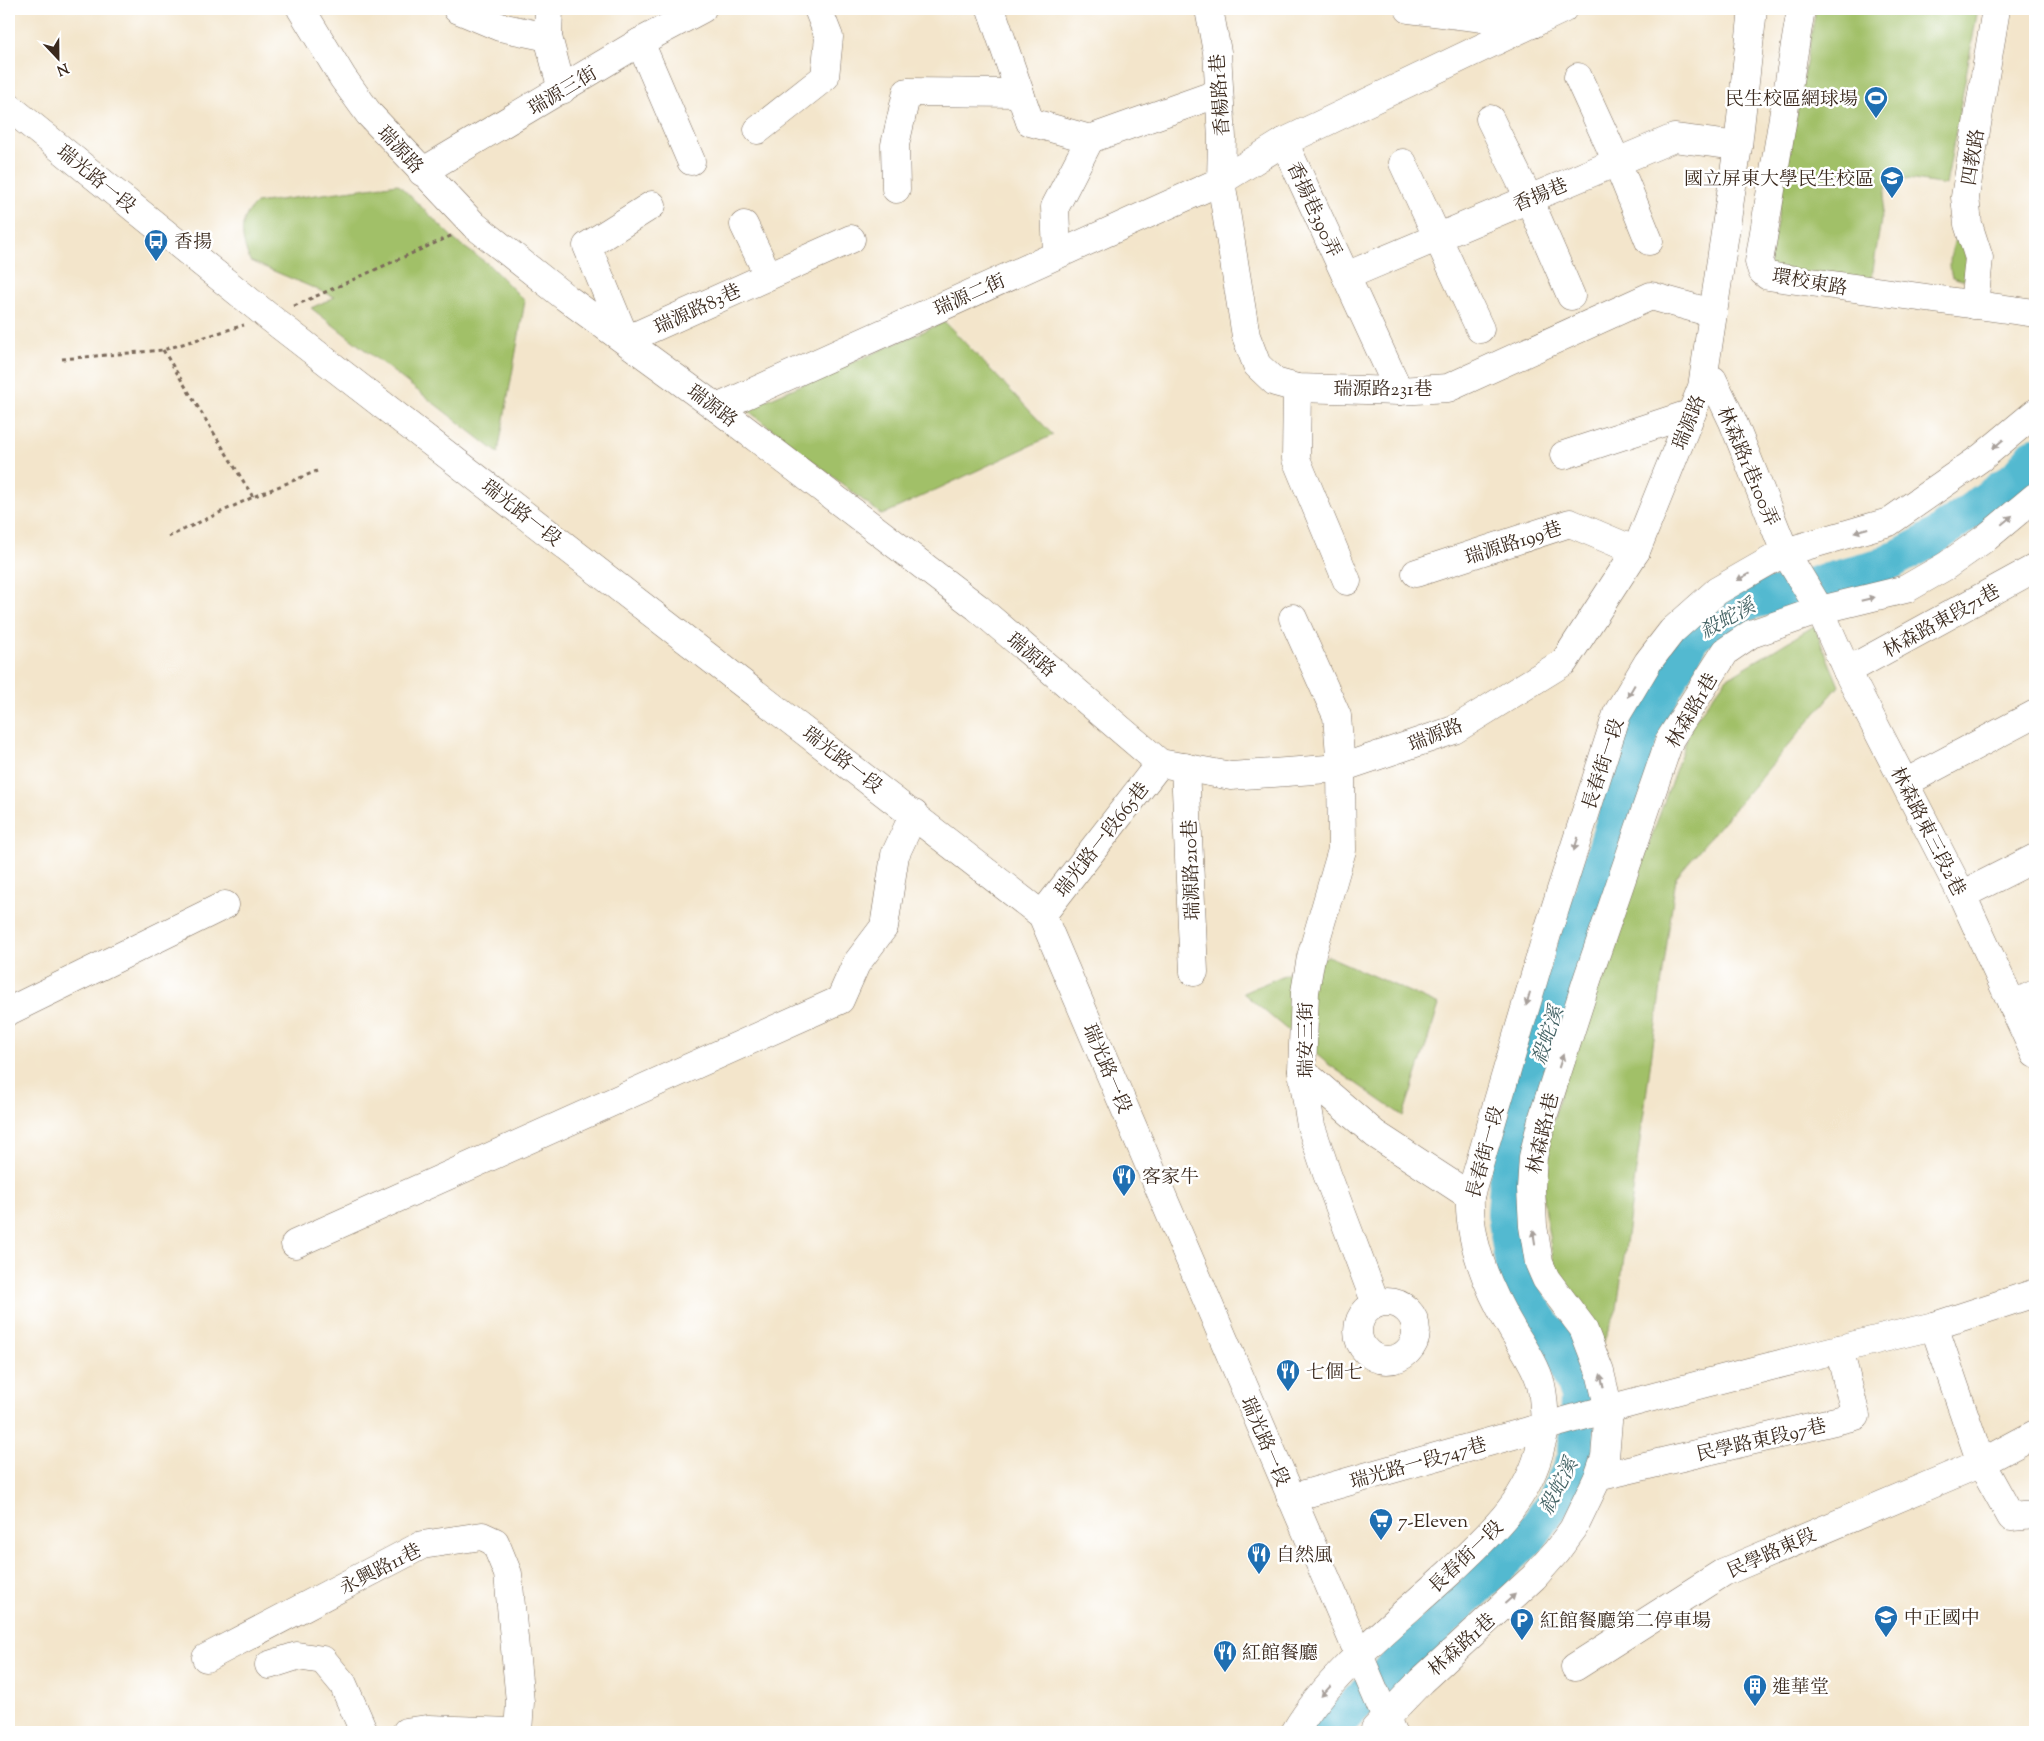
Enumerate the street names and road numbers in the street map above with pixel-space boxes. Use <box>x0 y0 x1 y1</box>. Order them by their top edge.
street label: 香楊路1巷 <box>1205 53 1238 137</box>
street label: 瑞源三街 <box>524 61 603 123</box>
street label: 瑞源路 <box>370 121 428 181</box>
street label: 四教路 <box>1957 127 1992 188</box>
street label: 瑞光路一段 <box>50 140 141 220</box>
street label: 香揚巷390弄 <box>1279 158 1347 262</box>
street label: 香揚巷 <box>1509 173 1572 220</box>
street label: 環校東路 <box>1770 264 1849 303</box>
street label: 瑞源二街 <box>930 268 1010 324</box>
street label: 瑞源路83巷 <box>650 278 746 342</box>
street label: 瑞源路231巷 <box>1333 377 1433 404</box>
street label: 瑞源路 <box>681 379 742 435</box>
street label: 瑞源路 <box>1667 391 1714 454</box>
street label: 林森路1巷100弄 <box>1709 403 1784 531</box>
street label: 瑞光路一段 <box>475 474 566 554</box>
street label: 瑞源路199巷 <box>1462 516 1566 573</box>
street label: 林森路東段71巷 <box>1879 579 2006 666</box>
street label: 瑞源路 <box>1000 627 1061 685</box>
street label: 林森路1巷 <box>1661 669 1725 754</box>
street label: 瑞源路 <box>1404 713 1467 760</box>
street label: 長春街一段 <box>1577 715 1632 814</box>
street label: 瑞光路一段 <box>796 721 887 801</box>
street label: 林森路東三段2巷 <box>1883 763 1971 901</box>
street label: 瑞光路一段665巷 <box>1049 777 1157 904</box>
street label: 瑞源路210巷 <box>1177 819 1208 921</box>
street label: 瑞安三街 <box>1294 1002 1321 1078</box>
street label: 瑞光路一段 <box>1075 1020 1137 1118</box>
street label: 林森路1巷 <box>1522 1090 1567 1177</box>
street label: 長春街一段 <box>1461 1103 1512 1202</box>
street label: 瑞光路一段 <box>1233 1393 1295 1491</box>
street label: 民學路東段97巷 <box>1694 1413 1829 1470</box>
street label: 瑞光路一段747巷 <box>1347 1432 1490 1497</box>
street label: 長春街一段 <box>1423 1515 1510 1601</box>
street label: 民學路東段 <box>1723 1523 1821 1586</box>
street label: 永興路11巷 <box>335 1538 427 1602</box>
street label: 林森路1巷 <box>1423 1608 1502 1683</box>

